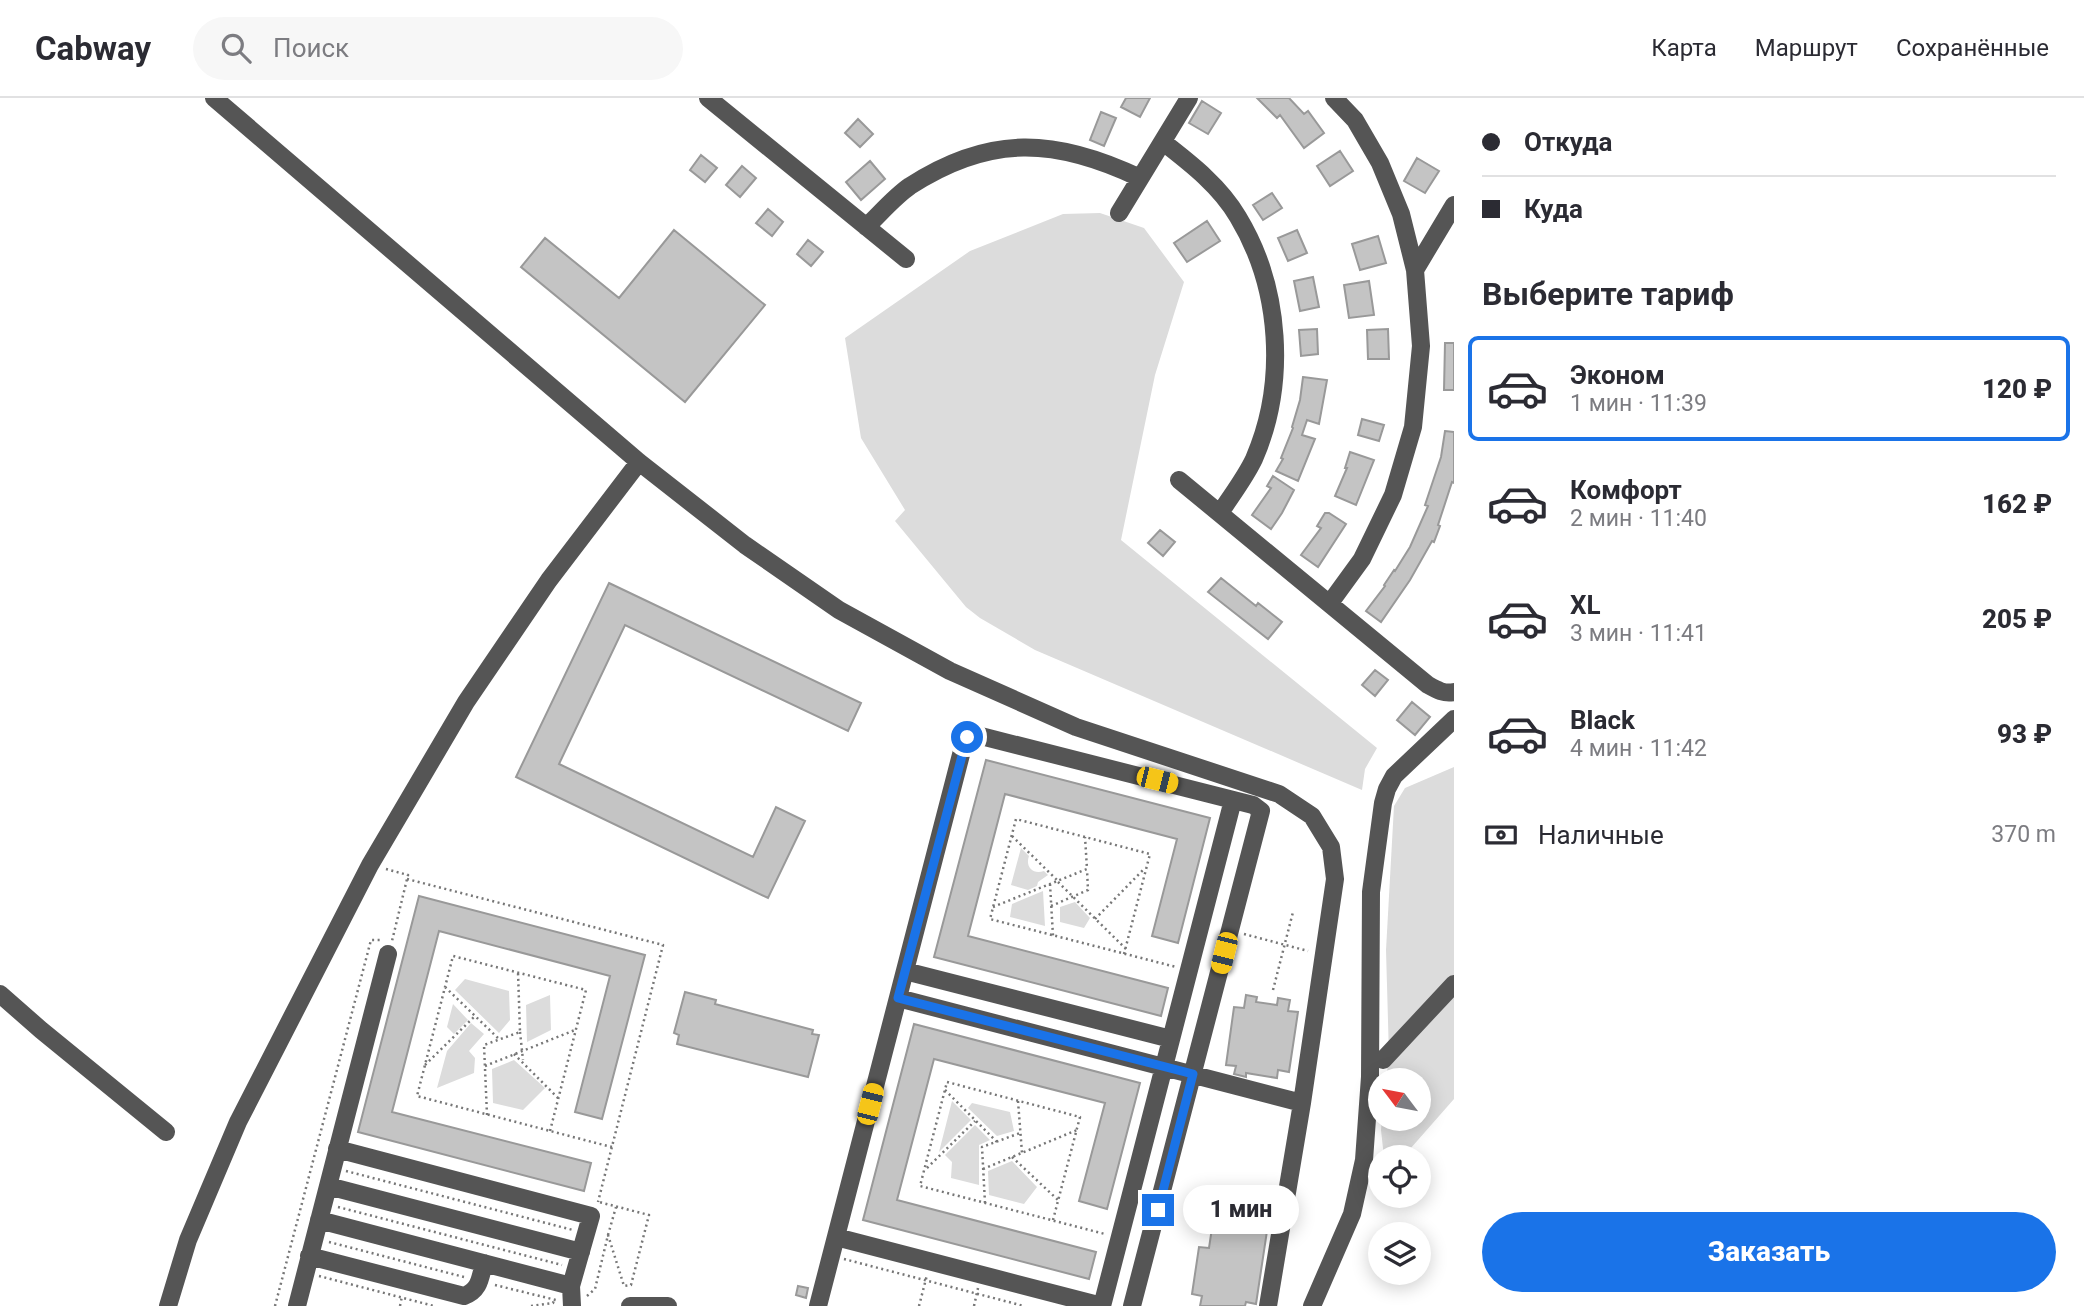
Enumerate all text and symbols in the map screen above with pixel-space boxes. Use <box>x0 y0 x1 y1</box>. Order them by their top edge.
search box <box>193 17 683 80</box>
text: Cabway <box>35 29 151 68</box>
icon: search <box>217 29 255 67</box>
text: Поиск <box>273 33 349 63</box>
text: Карта <box>1651 34 1717 62</box>
text: Маршрут <box>1755 34 1858 62</box>
text: Сохранённые <box>1896 34 2049 62</box>
text: Откуда <box>1524 127 1613 157</box>
text: Куда <box>1524 194 1583 224</box>
text: Выберите тариф <box>1482 275 1734 313</box>
icon: car <box>1486 357 1549 420</box>
text: Эконом <box>1570 360 1665 390</box>
text: 120 ₽ <box>1982 374 2052 404</box>
text: 1 мин · 11:39 <box>1570 390 1707 417</box>
icon: car <box>1486 472 1549 535</box>
text: Комфорт <box>1570 475 1682 505</box>
text: 162 ₽ <box>1982 489 2052 519</box>
text: 2 мин · 11:40 <box>1570 505 1707 532</box>
icon: car <box>1486 587 1549 650</box>
text: XL <box>1570 590 1601 620</box>
text: 205 ₽ <box>1982 604 2052 634</box>
text: 3 мин · 11:41 <box>1570 620 1707 647</box>
icon: car <box>1486 702 1549 765</box>
text: Black <box>1570 705 1635 735</box>
text: 93 ₽ <box>1997 719 2052 749</box>
route start <box>951 721 983 753</box>
text: 4 мин · 11:42 <box>1570 735 1707 762</box>
car <box>1135 765 1180 795</box>
icon: cash <box>1482 816 1520 854</box>
text: Наличные <box>1538 820 1664 850</box>
text: 370 m <box>1991 821 2056 848</box>
car <box>1209 930 1240 976</box>
north arrow <box>1368 1068 1432 1130</box>
map controls <box>1368 1068 1431 1285</box>
car <box>855 1081 886 1127</box>
button: locate <box>1368 1145 1431 1208</box>
callout: 1 мин <box>1182 1186 1298 1234</box>
route end <box>1142 1194 1174 1226</box>
text: 1 мин <box>1210 1196 1272 1223</box>
button: Заказать <box>1482 1212 2056 1292</box>
button: layers <box>1368 1222 1431 1285</box>

